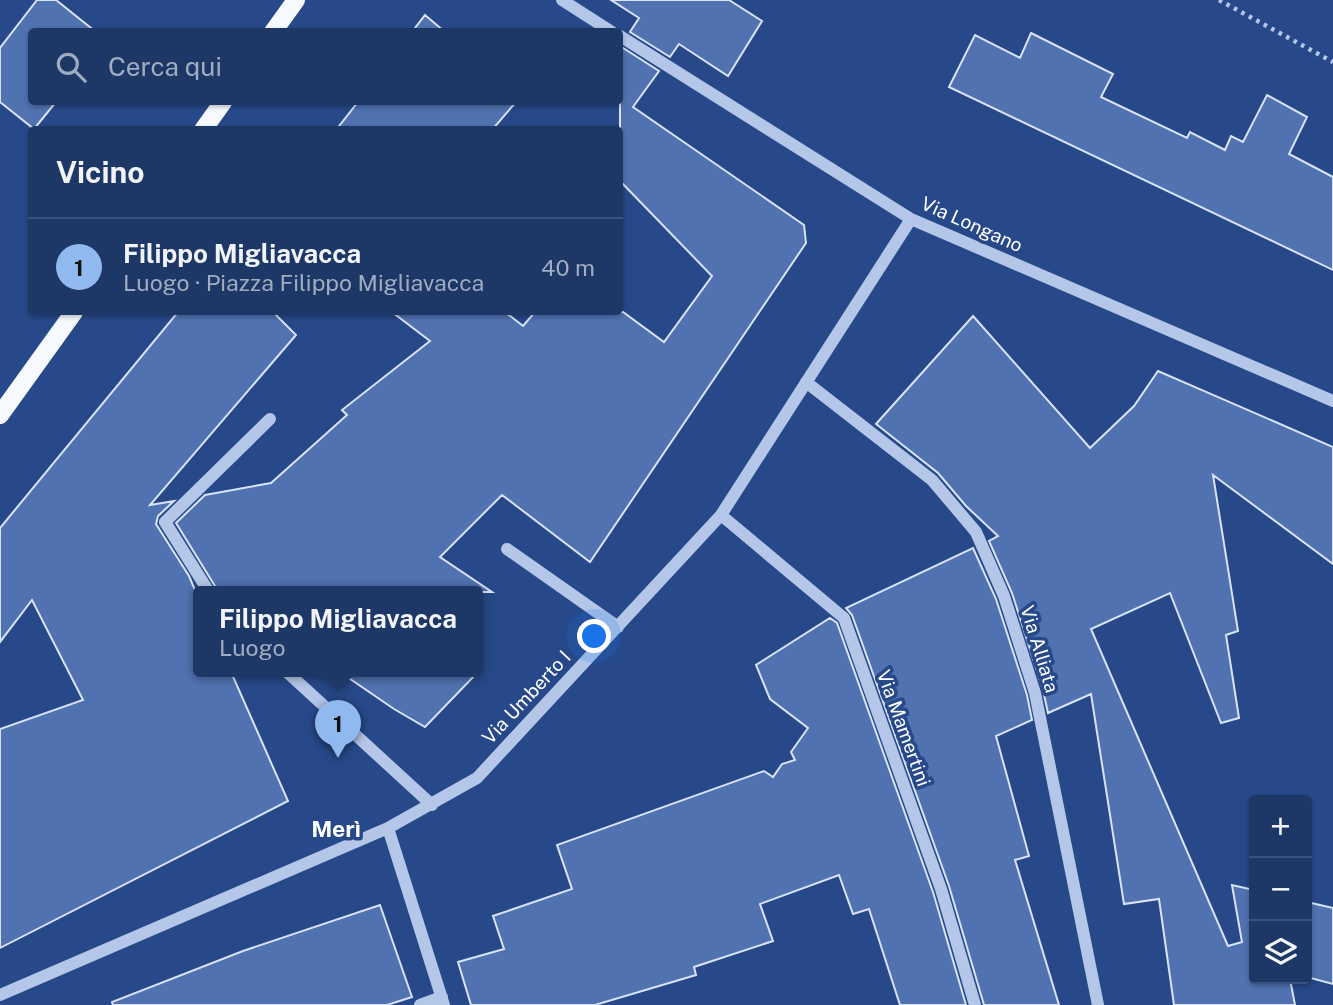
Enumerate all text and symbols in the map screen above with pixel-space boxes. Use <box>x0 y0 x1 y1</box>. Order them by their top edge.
search box <box>28 28 623 105</box>
icon: search <box>52 48 90 86</box>
text: Cerca qui <box>108 51 222 82</box>
text: Vicino <box>56 154 145 190</box>
street label: Via Longano <box>918 192 1026 256</box>
text: Filippo Migliavacca <box>123 238 361 269</box>
text: 1 <box>74 254 84 281</box>
text: 40 m <box>541 254 595 281</box>
text: Luogo · Piazza Filippo Migliavacca <box>123 269 484 296</box>
popup <box>193 586 483 677</box>
text: Filippo Migliavacca <box>219 603 457 634</box>
street label: Via Alliata <box>1016 603 1064 695</box>
your location <box>577 619 611 653</box>
text: Luogo <box>219 634 285 661</box>
street label: Via Umberto I <box>477 646 575 748</box>
street label: Via Mamertini <box>873 667 935 789</box>
pin: 1 <box>315 700 361 758</box>
map controls <box>1249 795 1312 984</box>
button: + <box>1249 795 1312 858</box>
district label: Merì <box>311 815 361 842</box>
button: − <box>1249 858 1312 921</box>
button: layers <box>1249 921 1312 984</box>

